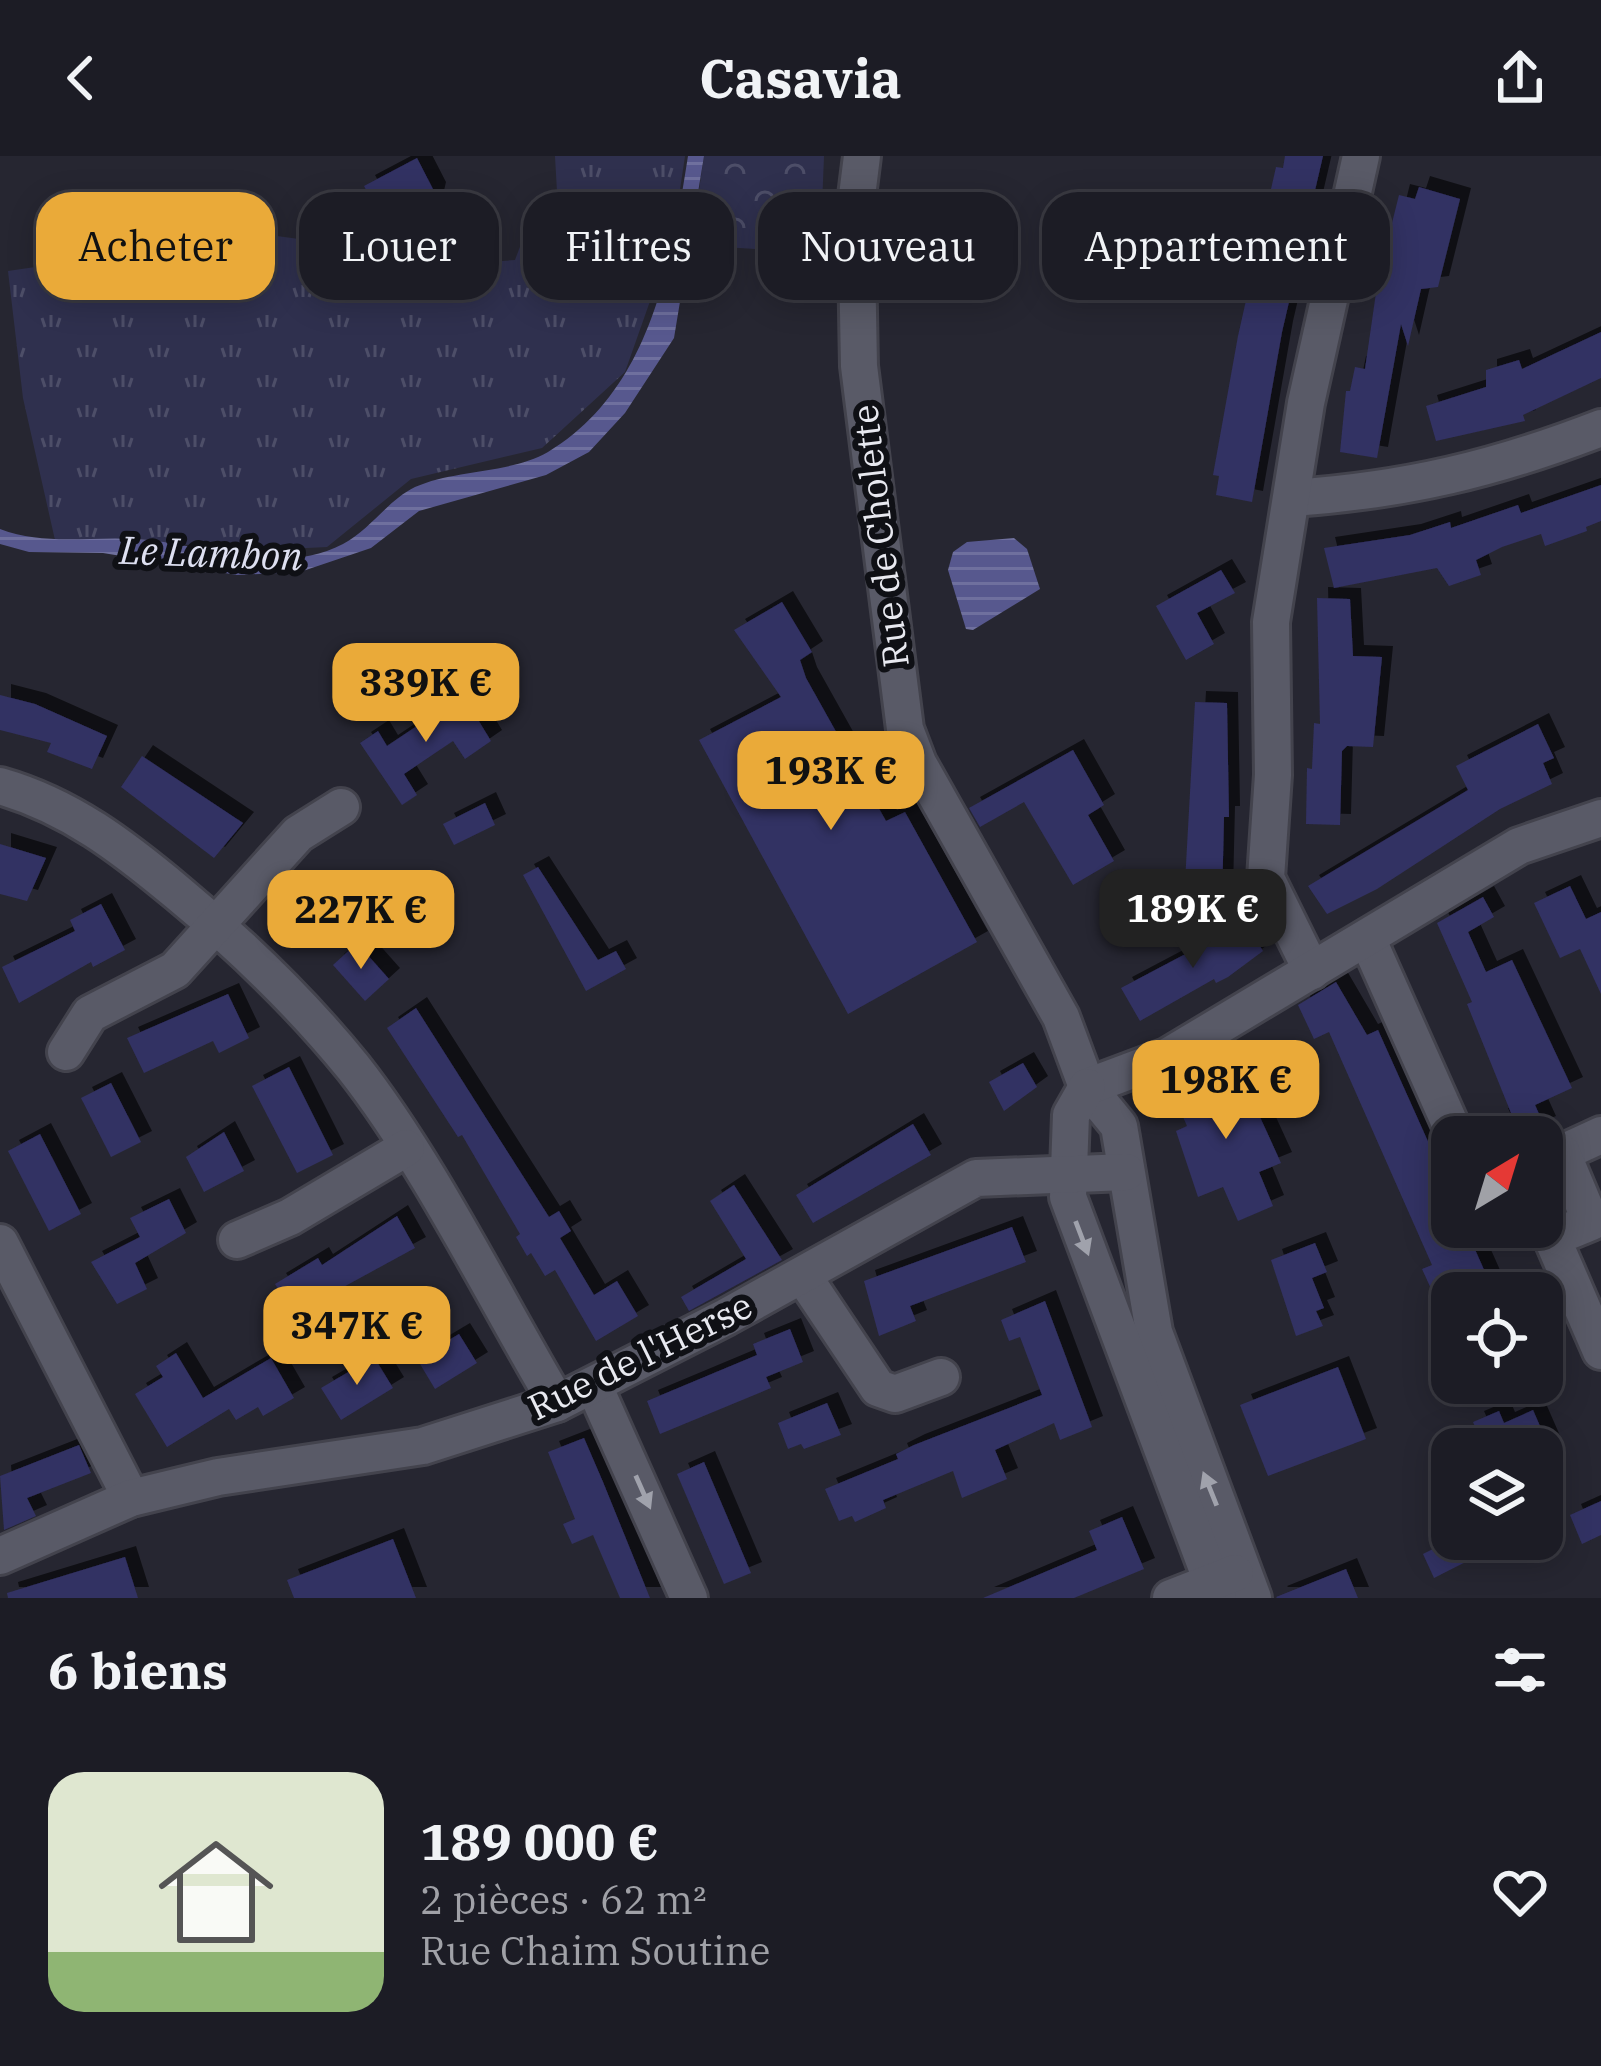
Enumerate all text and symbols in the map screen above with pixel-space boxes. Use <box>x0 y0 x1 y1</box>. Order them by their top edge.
text: Casavia <box>699 43 902 113</box>
icon: back <box>48 45 114 111</box>
icon: share <box>1487 45 1553 111</box>
chip: Acheter <box>36 192 275 300</box>
chip: Louer <box>299 192 499 300</box>
chip: Filtres <box>523 192 734 300</box>
chip: Nouveau <box>758 192 1018 300</box>
chip: Appartement <box>1042 192 1390 300</box>
street label: Rue de Cholette <box>840 402 919 670</box>
water label: Le Lambon <box>118 524 303 581</box>
pin: 339K € <box>328 643 524 745</box>
text: 339K € <box>359 656 493 707</box>
pin: 193K € <box>733 731 929 833</box>
text: 193K € <box>764 744 898 795</box>
pin: 189K € <box>1095 869 1291 971</box>
pin: 227K € <box>263 870 459 972</box>
text: 189K € <box>1126 882 1260 933</box>
text: 227K € <box>294 883 428 934</box>
pin: 198K € <box>1128 1040 1324 1142</box>
text: 198K € <box>1159 1053 1293 1104</box>
north arrow <box>1431 1116 1563 1248</box>
map controls <box>1431 1116 1563 1560</box>
one-way arrow <box>1074 1221 1093 1257</box>
button: locate <box>1431 1272 1563 1404</box>
street label: Rue de l'Herse <box>520 1281 759 1430</box>
pin: 347K € <box>259 1286 455 1388</box>
text: 347K € <box>290 1299 424 1350</box>
button: layers <box>1431 1428 1563 1560</box>
one-way arrow <box>1200 1471 1219 1507</box>
one-way arrow <box>633 1474 653 1509</box>
text: 6 biens <box>48 1637 228 1703</box>
icon: filters <box>1487 1637 1553 1703</box>
text: 189 000 € <box>420 1808 659 1874</box>
icon: home <box>144 1820 288 1964</box>
icon: heart <box>1487 1859 1553 1925</box>
text: 2 pièces · 62 m² <box>420 1874 706 1925</box>
text: Rue Chaim Soutine <box>420 1925 771 1976</box>

